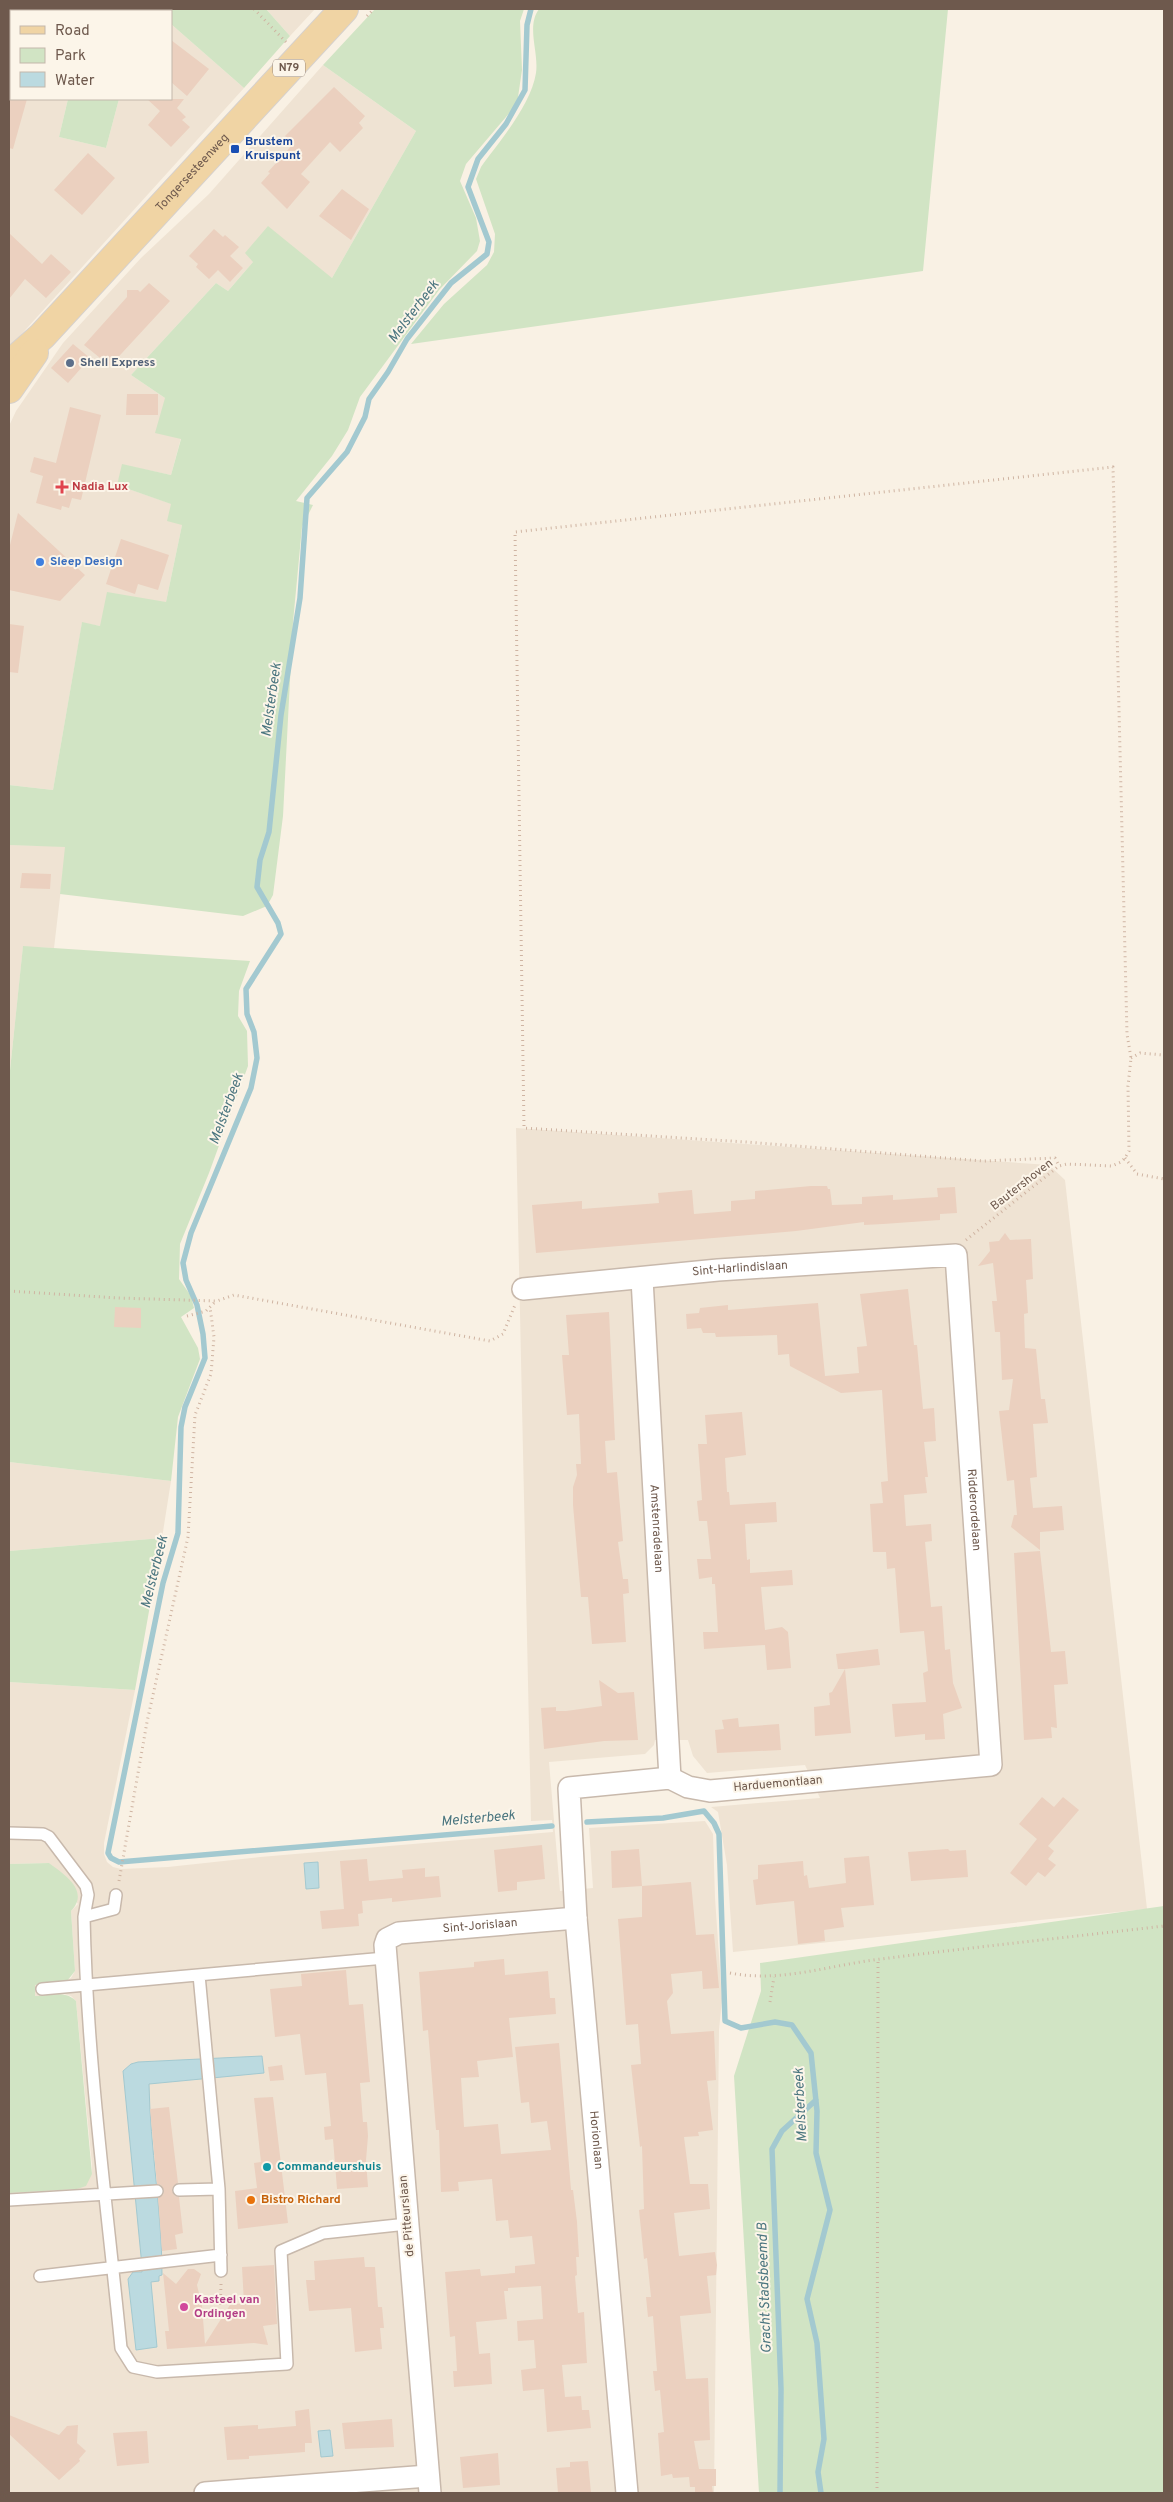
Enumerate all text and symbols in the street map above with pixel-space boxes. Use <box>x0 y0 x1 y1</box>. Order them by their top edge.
legend <box>10 10 172 100</box>
text: Road <box>55 22 90 41</box>
text: Park <box>55 47 86 66</box>
road number: N79 <box>273 59 305 76</box>
text: Water <box>55 72 95 91</box>
street label: Tongersesteenweg <box>153 130 233 215</box>
place label: Brustem Kruispunt <box>245 134 301 164</box>
marker: Brustem Kruispunt <box>229 143 241 155</box>
water label: Melsterbeek <box>385 276 444 347</box>
place label: Shell Express <box>80 355 156 371</box>
marker: Shell Express <box>64 357 76 369</box>
place label: Nadia Lux <box>72 479 128 495</box>
marker: Nadia Lux <box>56 481 68 493</box>
place label: Sleep Design <box>50 554 123 570</box>
marker: Sleep Design <box>34 556 46 568</box>
water label: Melsterbeek <box>258 661 286 738</box>
water label: Melsterbeek <box>206 1070 248 1147</box>
street label: Bautershoven <box>987 1156 1057 1214</box>
street label: Sint-Harlindislaan <box>691 1258 788 1280</box>
street label: Ridderordelaan <box>963 1468 984 1552</box>
street label: Amstenradelaan <box>646 1484 666 1573</box>
water label: Melsterbeek <box>138 1533 172 1610</box>
street label: Harduemontlaan <box>733 1772 823 1796</box>
water label: Melsterbeek <box>440 1807 517 1831</box>
street label: Sint-Jorislaan <box>442 1915 518 1937</box>
water label: Melsterbeek <box>791 2066 811 2143</box>
street label: Horionlaan <box>585 2110 606 2170</box>
place label: Commandeurshuis <box>277 2159 381 2175</box>
marker: Commandeurshuis <box>261 2161 273 2173</box>
street label: de Pitteurslaan <box>395 2175 419 2257</box>
place label: Bistro Richard <box>261 2192 341 2208</box>
marker: Bistro Richard <box>245 2194 257 2206</box>
water label: Gracht Stadsbeemd B <box>754 2222 776 2354</box>
place label: Kasteel van Ordingen <box>194 2292 260 2322</box>
marker: Kasteel van Ordingen <box>178 2301 190 2313</box>

